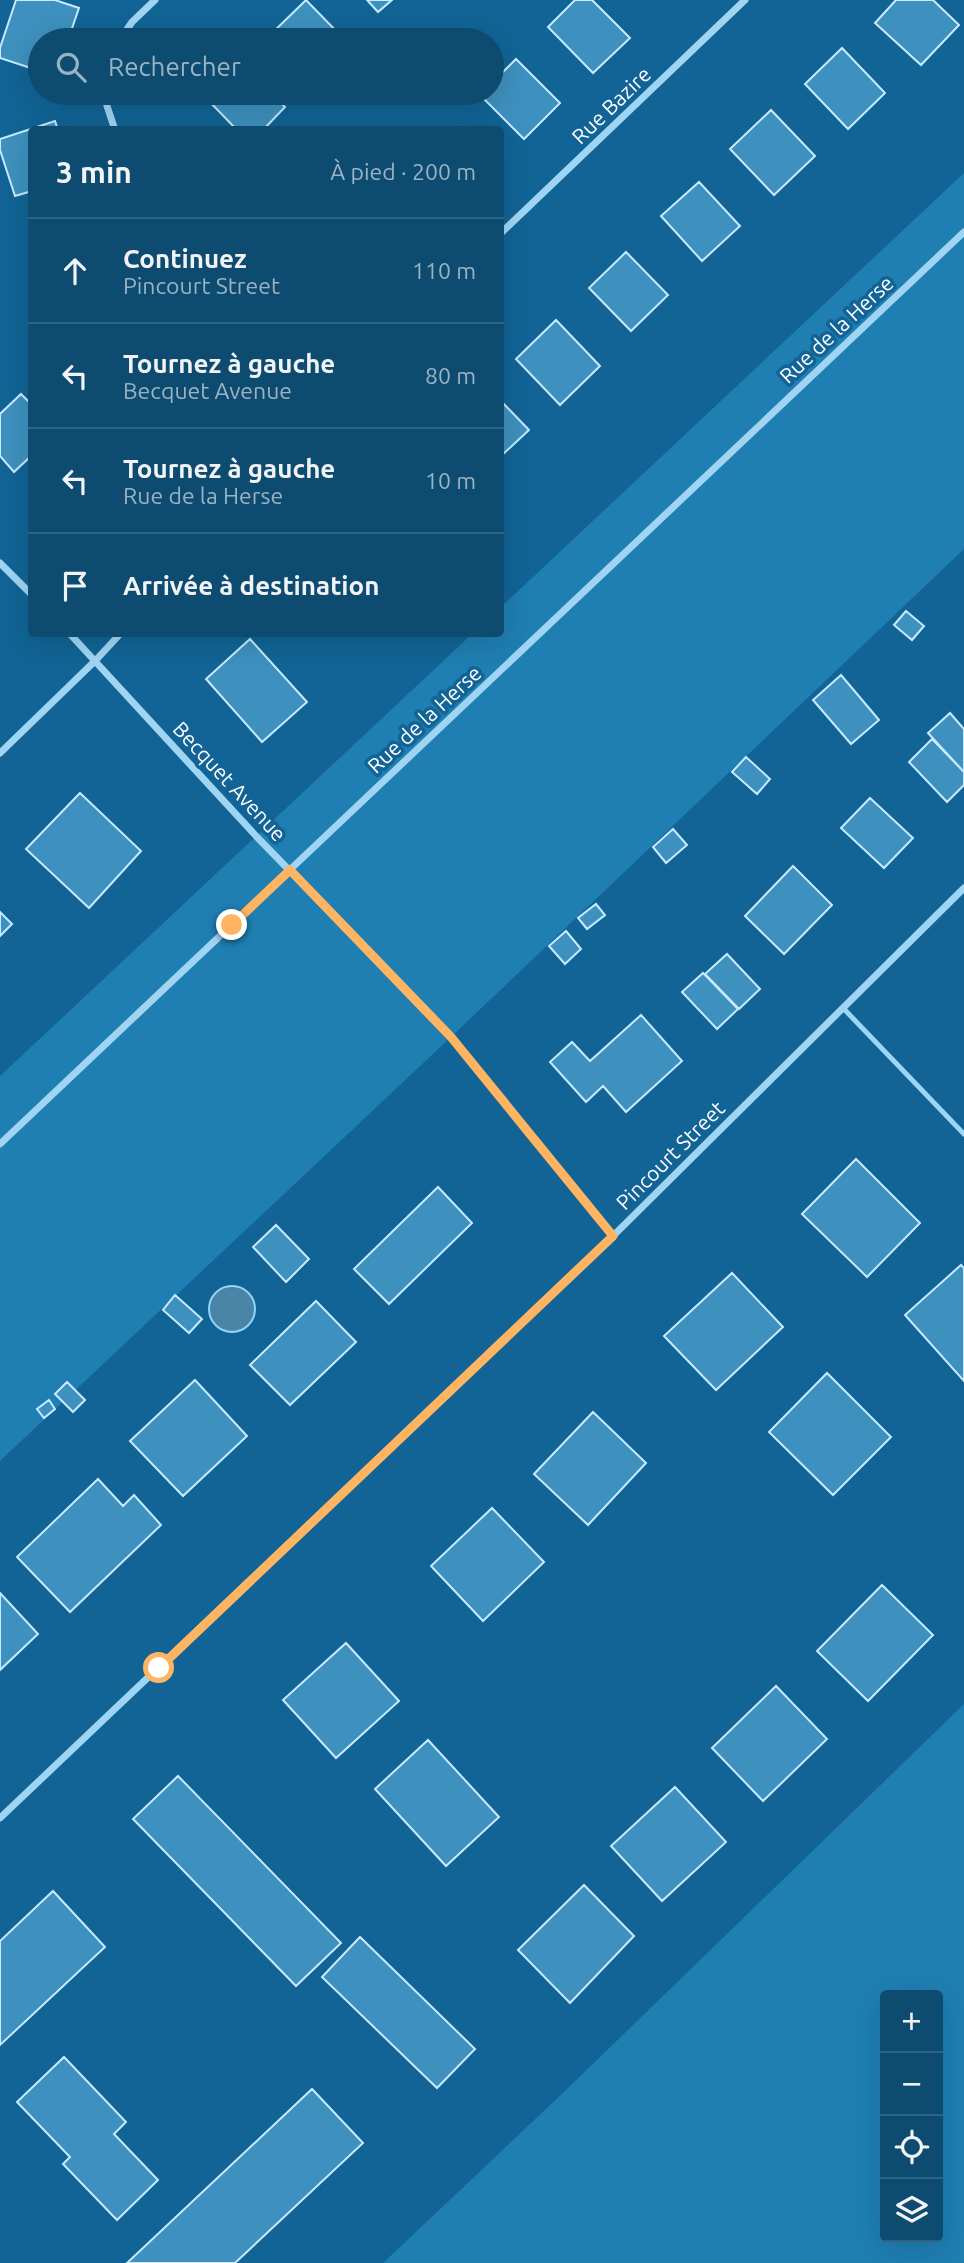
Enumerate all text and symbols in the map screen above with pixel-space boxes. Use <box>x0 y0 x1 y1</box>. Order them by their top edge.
search box <box>28 28 504 105</box>
icon: search <box>52 48 90 86</box>
text: Rechercher <box>108 52 241 81</box>
street label: Rue Bazire <box>567 62 655 148</box>
text: 3 min <box>56 155 132 189</box>
text: À pied · 200 m <box>330 159 476 184</box>
text: Continuez <box>123 244 247 273</box>
icon: ahead <box>56 252 94 290</box>
text: 110 m <box>412 258 476 283</box>
street label: Rue de la Herse <box>774 270 898 388</box>
text: Pincourt Street <box>123 273 280 298</box>
text: Tournez à gauche <box>123 349 335 378</box>
icon: left <box>56 357 94 395</box>
text: 80 m <box>425 363 476 388</box>
text: Becquet Avenue <box>123 378 292 403</box>
text: Tournez à gauche <box>123 454 335 483</box>
icon: left <box>56 462 94 500</box>
text: 10 m <box>425 468 476 493</box>
text: Rue de la Herse <box>123 483 283 508</box>
icon: arrive <box>56 567 94 605</box>
text: Arrivée à destination <box>123 571 379 600</box>
street label: Rue de la Herse <box>362 660 486 778</box>
street label: Becquet Avenue <box>169 716 291 846</box>
route end <box>216 909 247 940</box>
street label: Pincourt Street <box>611 1096 729 1214</box>
route start <box>143 1652 174 1683</box>
map controls <box>880 1990 943 2242</box>
button: + <box>880 1990 943 2053</box>
button: − <box>880 2053 943 2116</box>
button: locate <box>880 2116 943 2179</box>
button: layers <box>880 2179 943 2242</box>

